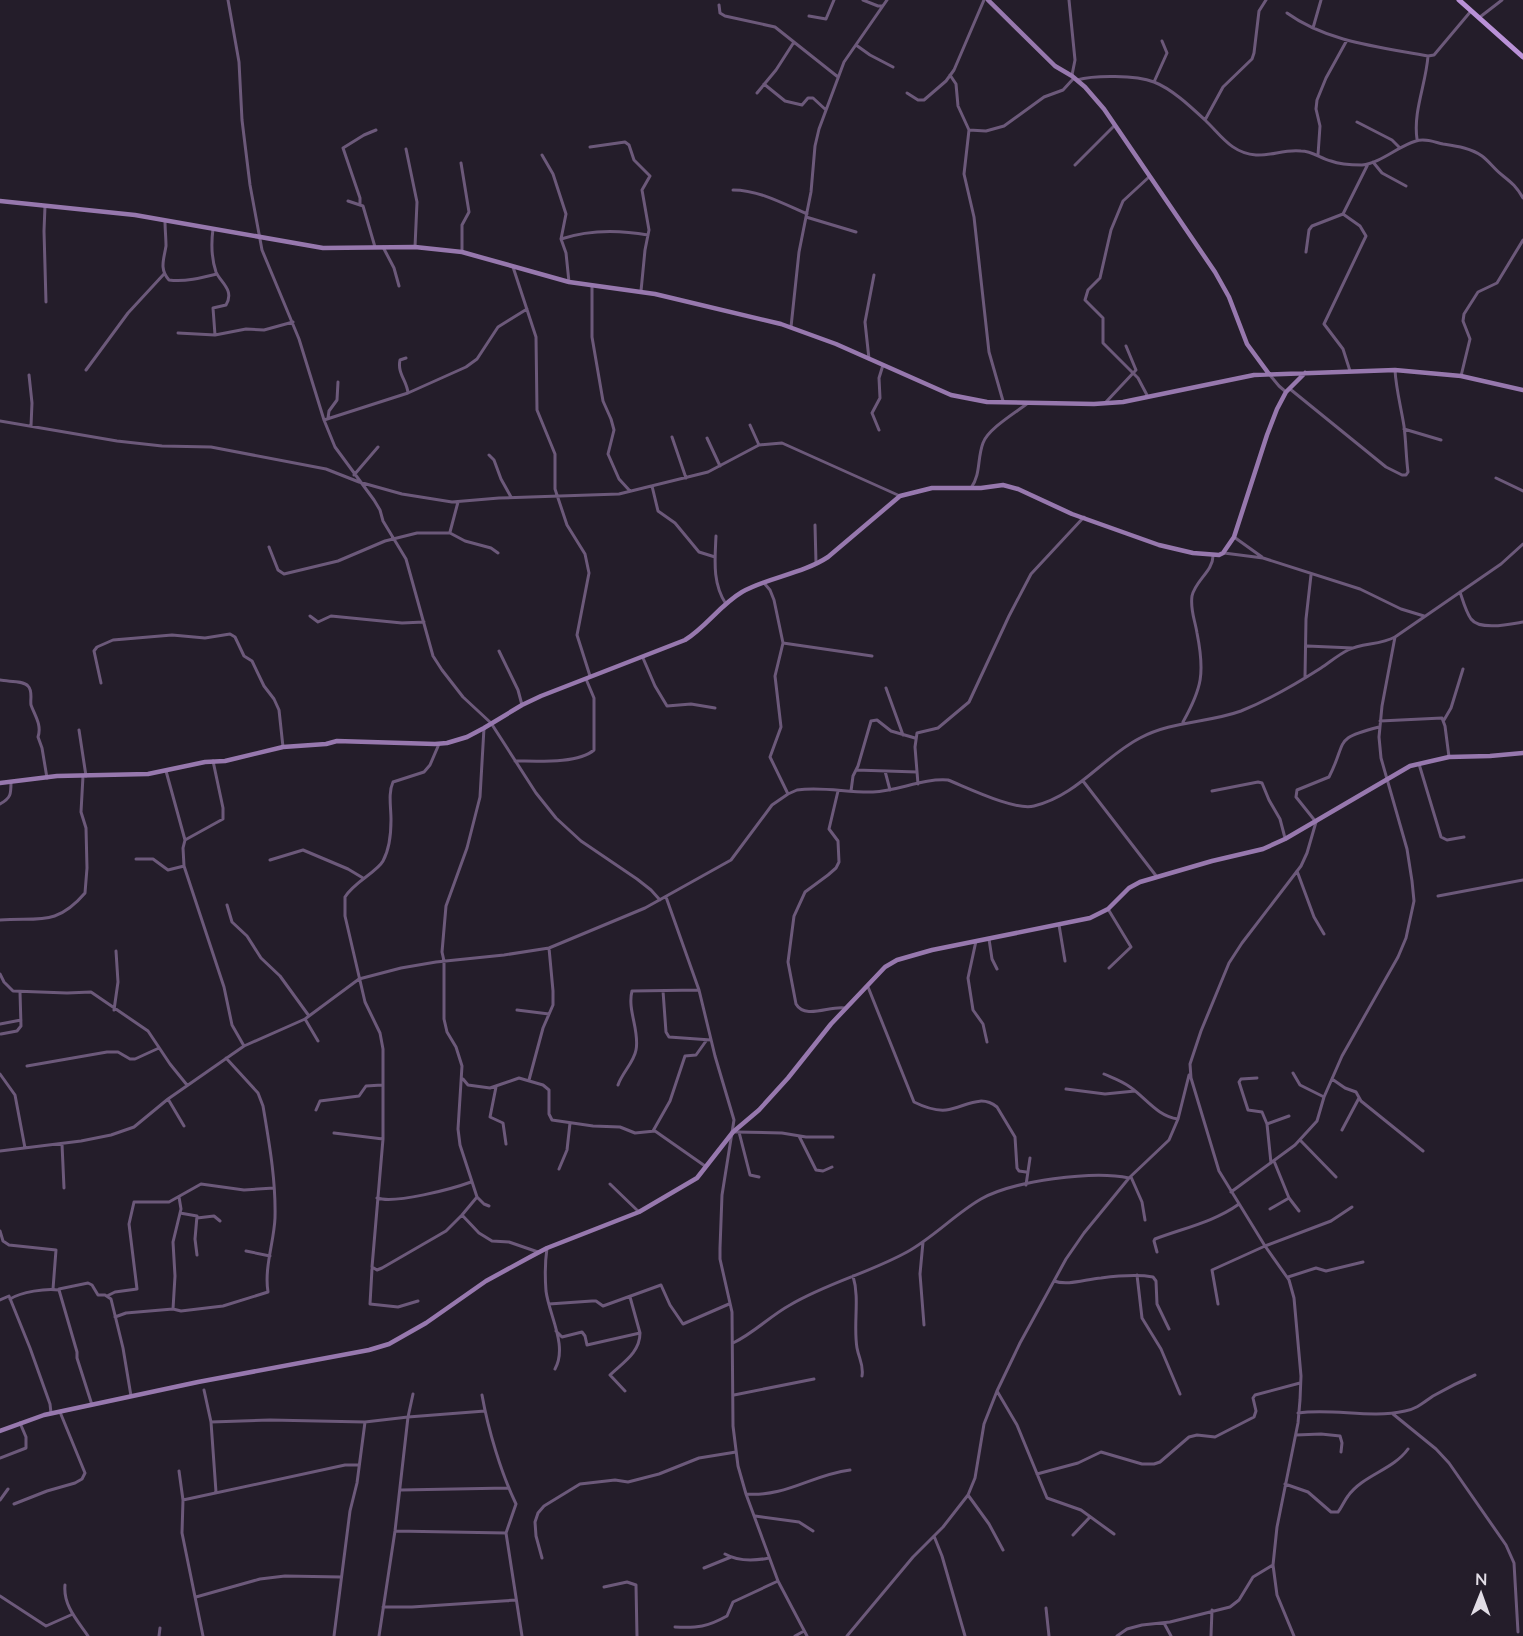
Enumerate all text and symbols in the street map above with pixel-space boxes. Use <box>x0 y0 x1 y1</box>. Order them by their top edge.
north arrow <box>1451 1564 1511 1624</box>
text: N <box>1475 1569 1488 1588</box>

